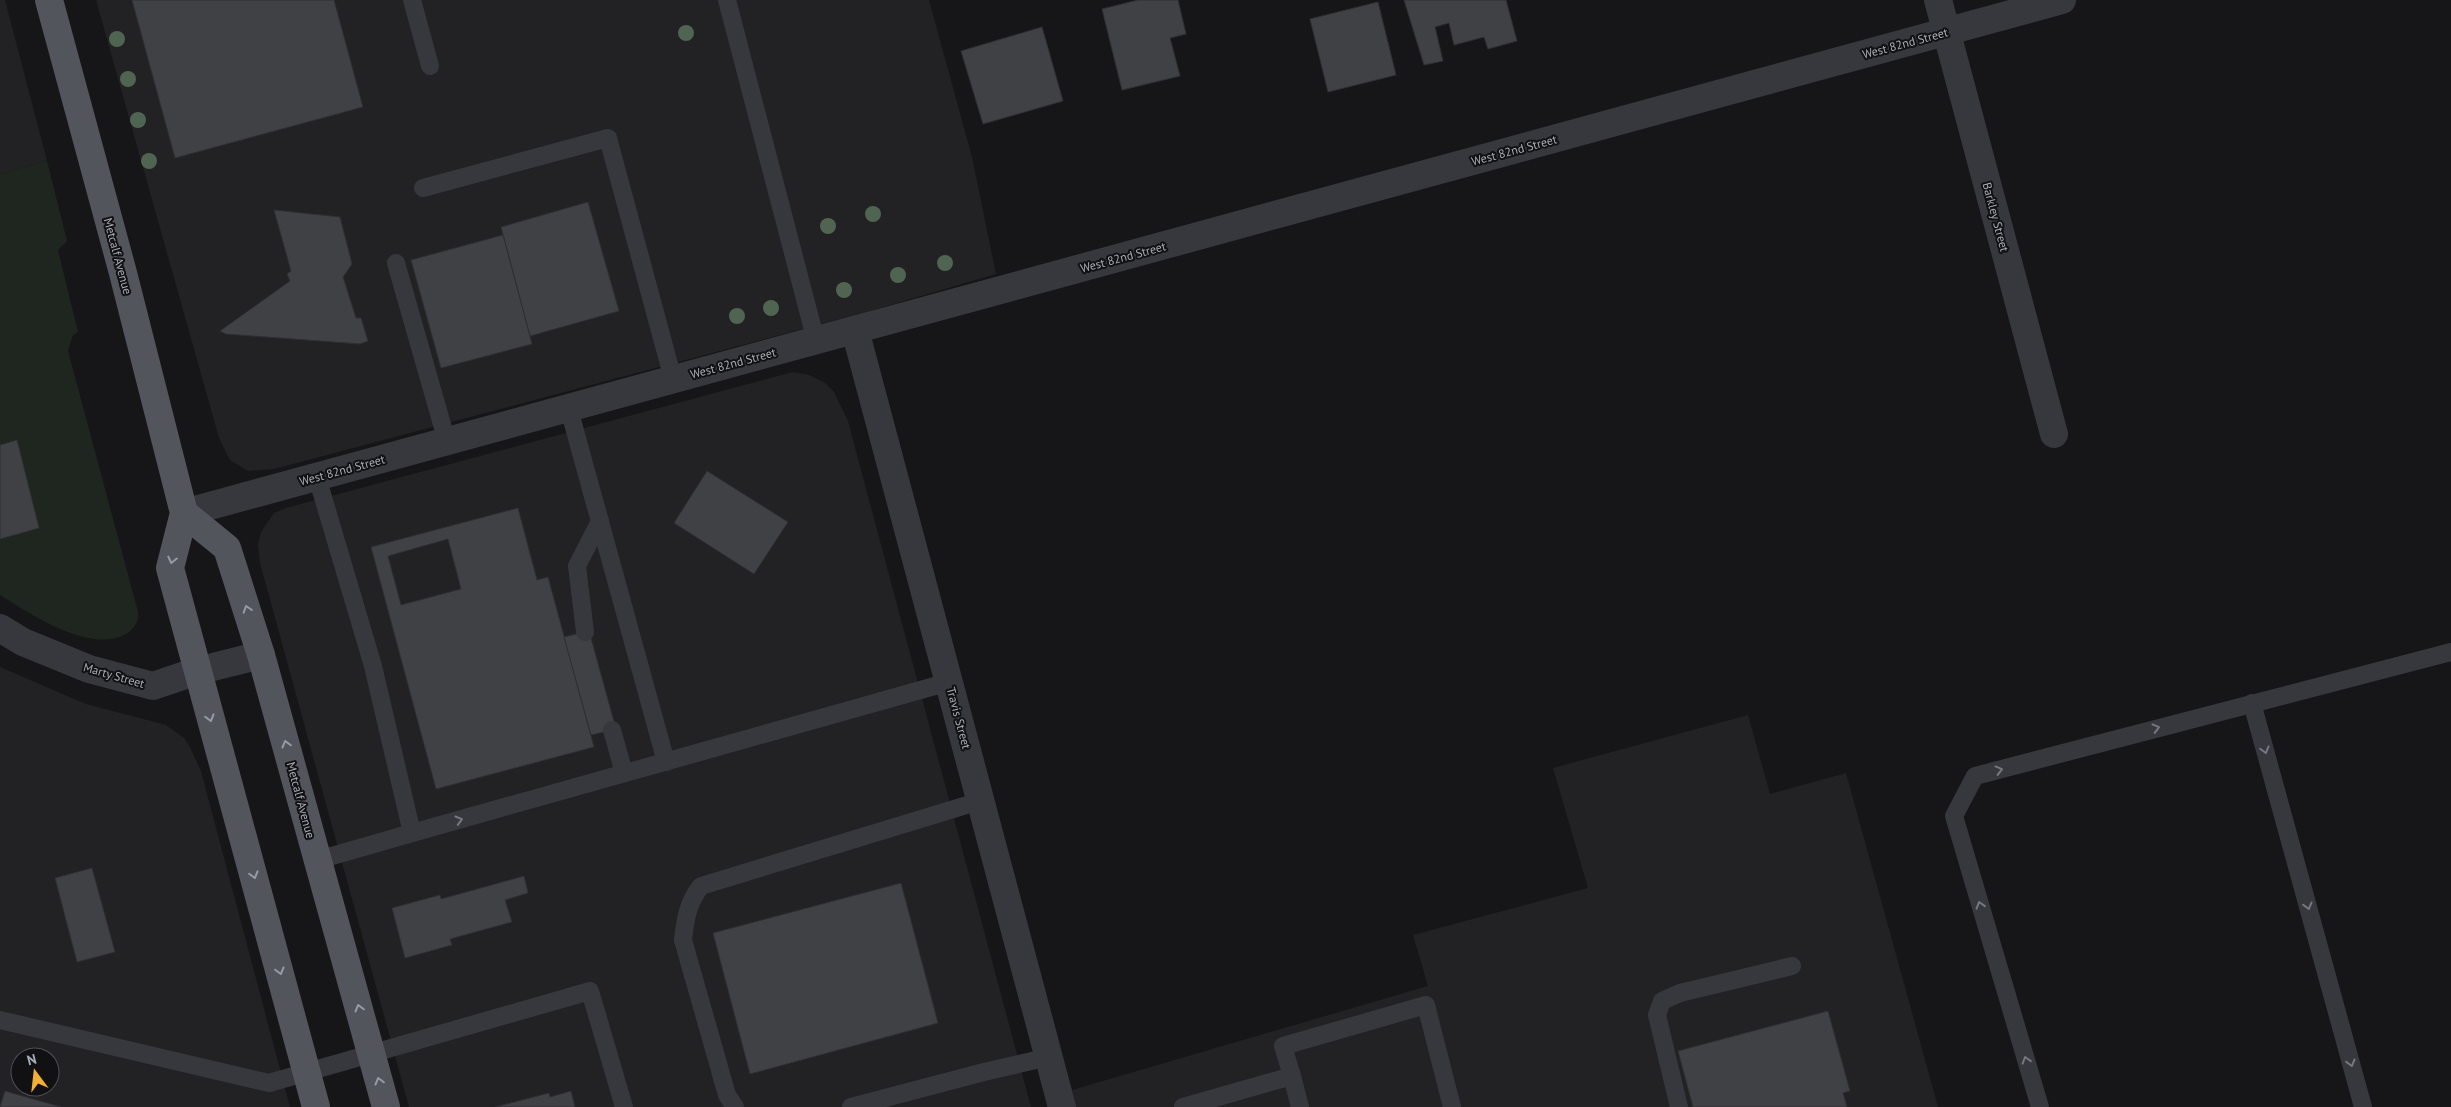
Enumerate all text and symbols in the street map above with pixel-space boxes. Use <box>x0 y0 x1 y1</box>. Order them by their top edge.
street label: West 82nd Street <box>1861 24 1949 62</box>
street label: West 82nd Street <box>1470 131 1558 169</box>
street label: Barkley Street <box>1980 181 2012 253</box>
street label: Metcalf Avenue <box>101 216 135 296</box>
street label: West 82nd Street <box>1079 238 1167 276</box>
street label: West 82nd Street <box>689 344 777 382</box>
street label: West 82nd Street <box>298 451 386 489</box>
one-way arrow <box>167 556 178 565</box>
one-way arrow <box>242 605 252 614</box>
street label: Marty Street <box>82 659 146 691</box>
street label: Travis Street <box>944 685 974 751</box>
one-way arrow <box>204 714 215 723</box>
one-way arrow <box>2152 723 2161 734</box>
one-way arrow <box>281 740 292 749</box>
one-way arrow <box>2259 745 2270 754</box>
street label: Metcalf Avenue <box>284 760 318 840</box>
one-way arrow <box>1995 765 2004 776</box>
one-way arrow <box>454 815 462 825</box>
one-way arrow <box>248 870 258 878</box>
one-way arrow <box>1975 901 1985 909</box>
one-way arrow <box>2302 902 2313 911</box>
one-way arrow <box>274 967 285 976</box>
one-way arrow <box>354 1005 364 1013</box>
north arrow <box>10 1047 60 1097</box>
text: N <box>25 1050 38 1069</box>
one-way arrow <box>2022 1057 2032 1065</box>
one-way arrow <box>2345 1059 2355 1067</box>
one-way arrow <box>374 1078 384 1086</box>

